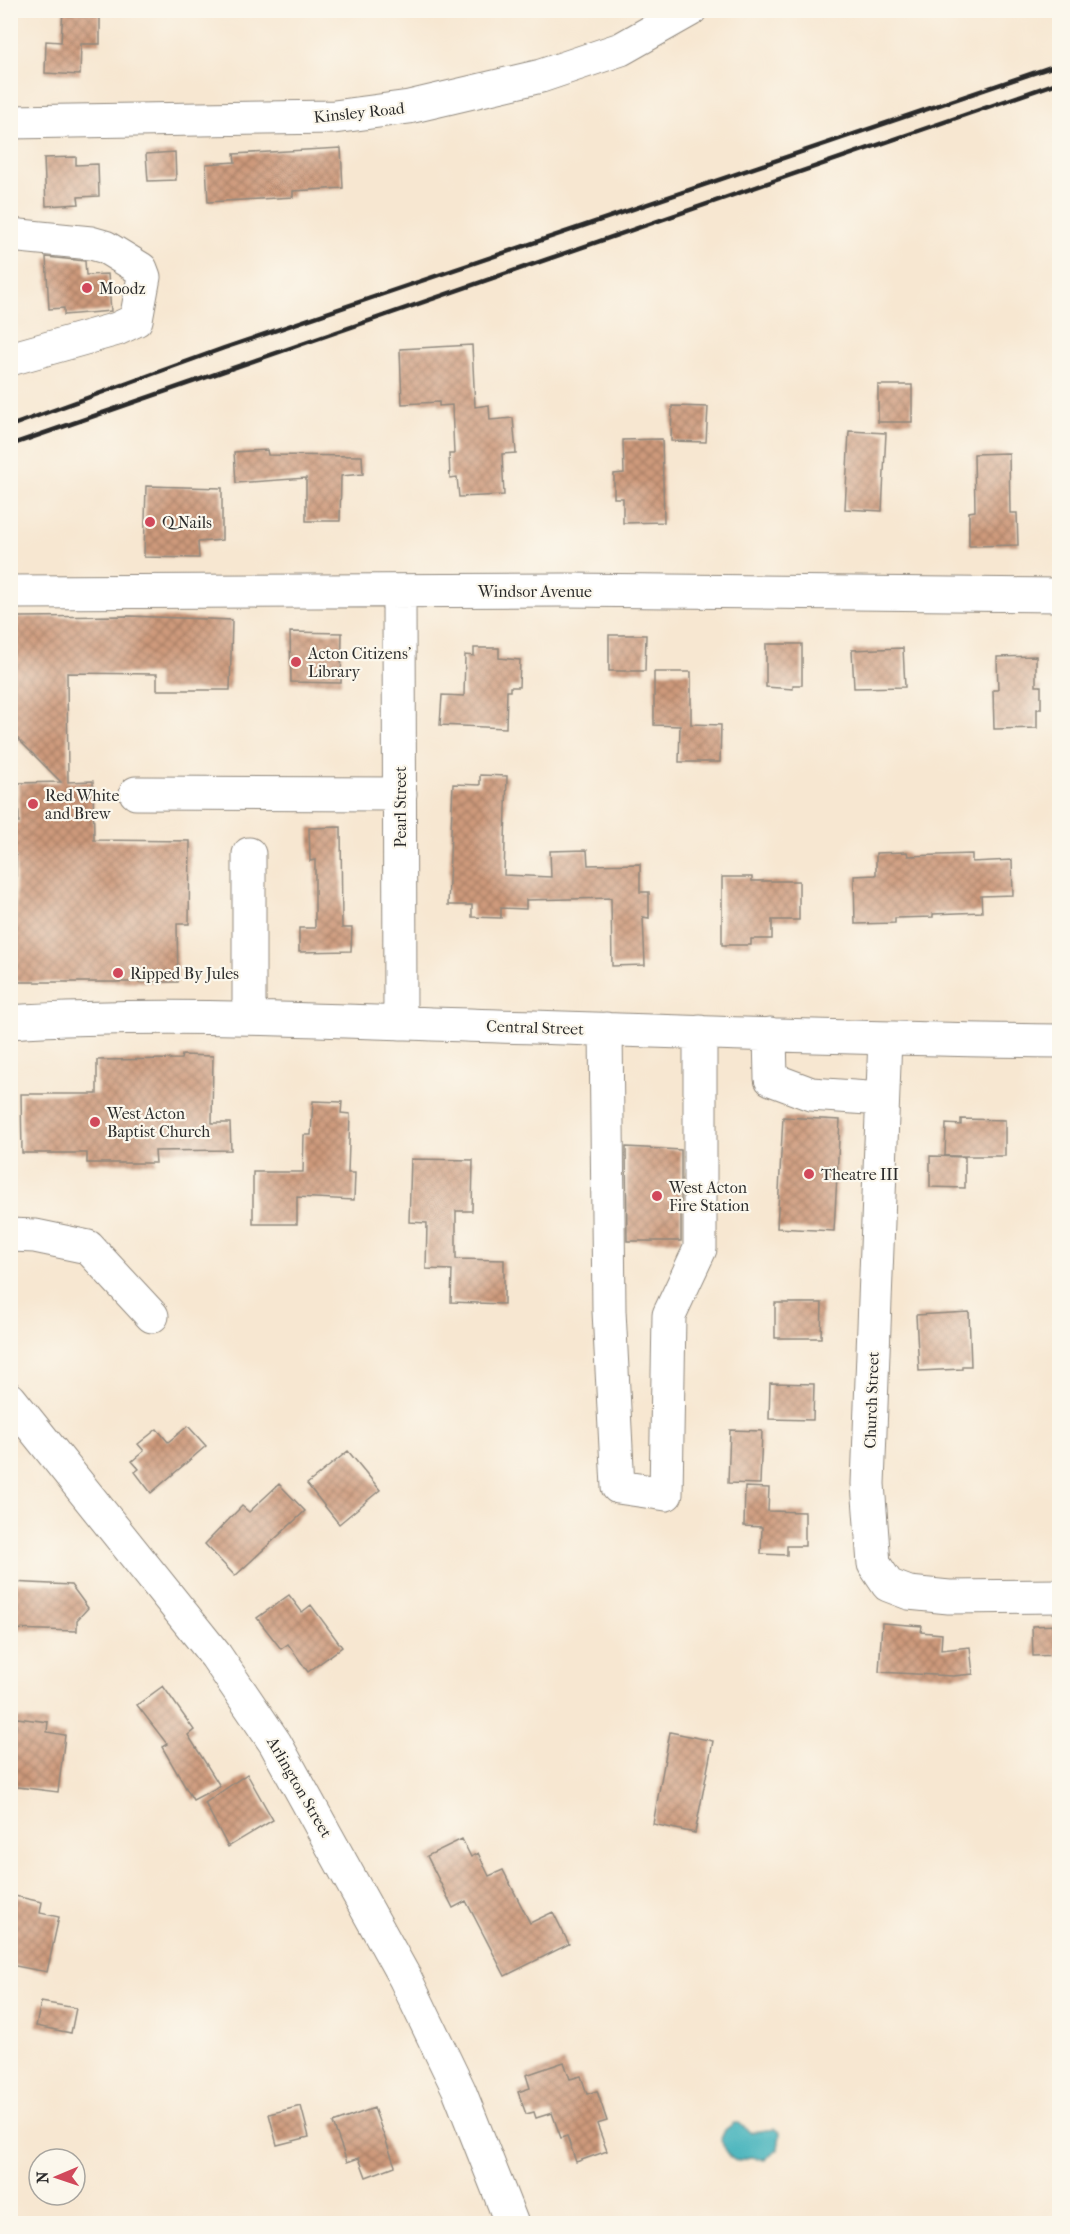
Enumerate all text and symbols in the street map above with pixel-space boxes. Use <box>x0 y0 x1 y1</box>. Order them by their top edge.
street label: Kinsley Road <box>313 98 406 127</box>
place label: Moodz <box>99 279 145 298</box>
marker: Moodz <box>80 281 94 295</box>
place label: Q Nails <box>162 513 212 532</box>
marker: Q Nails <box>143 515 157 529</box>
street label: Windsor Avenue <box>477 582 592 601</box>
place label: Acton Citizens' Library <box>307 644 411 681</box>
marker: Acton Citizens' Library <box>289 655 303 669</box>
street label: Pearl Street <box>391 766 410 848</box>
place label: Red White and Brew <box>45 786 119 823</box>
marker: Red White and Brew <box>26 797 40 811</box>
place label: Ripped By Jules <box>130 964 239 983</box>
marker: Ripped By Jules <box>111 966 125 980</box>
street label: Central Street <box>486 1016 585 1039</box>
place label: West Acton Baptist Church <box>106 1104 210 1141</box>
marker: West Acton Baptist Church <box>88 1115 102 1129</box>
place label: Theatre III <box>821 1165 899 1184</box>
marker: Theatre III <box>802 1167 816 1181</box>
place label: West Acton Fire Station <box>668 1178 750 1215</box>
marker: West Acton Fire Station <box>650 1189 664 1203</box>
street label: Church Street <box>860 1351 883 1449</box>
street label: Arlington Street <box>263 1733 336 1841</box>
north arrow <box>27 2147 87 2207</box>
text: N <box>33 2170 52 2184</box>

